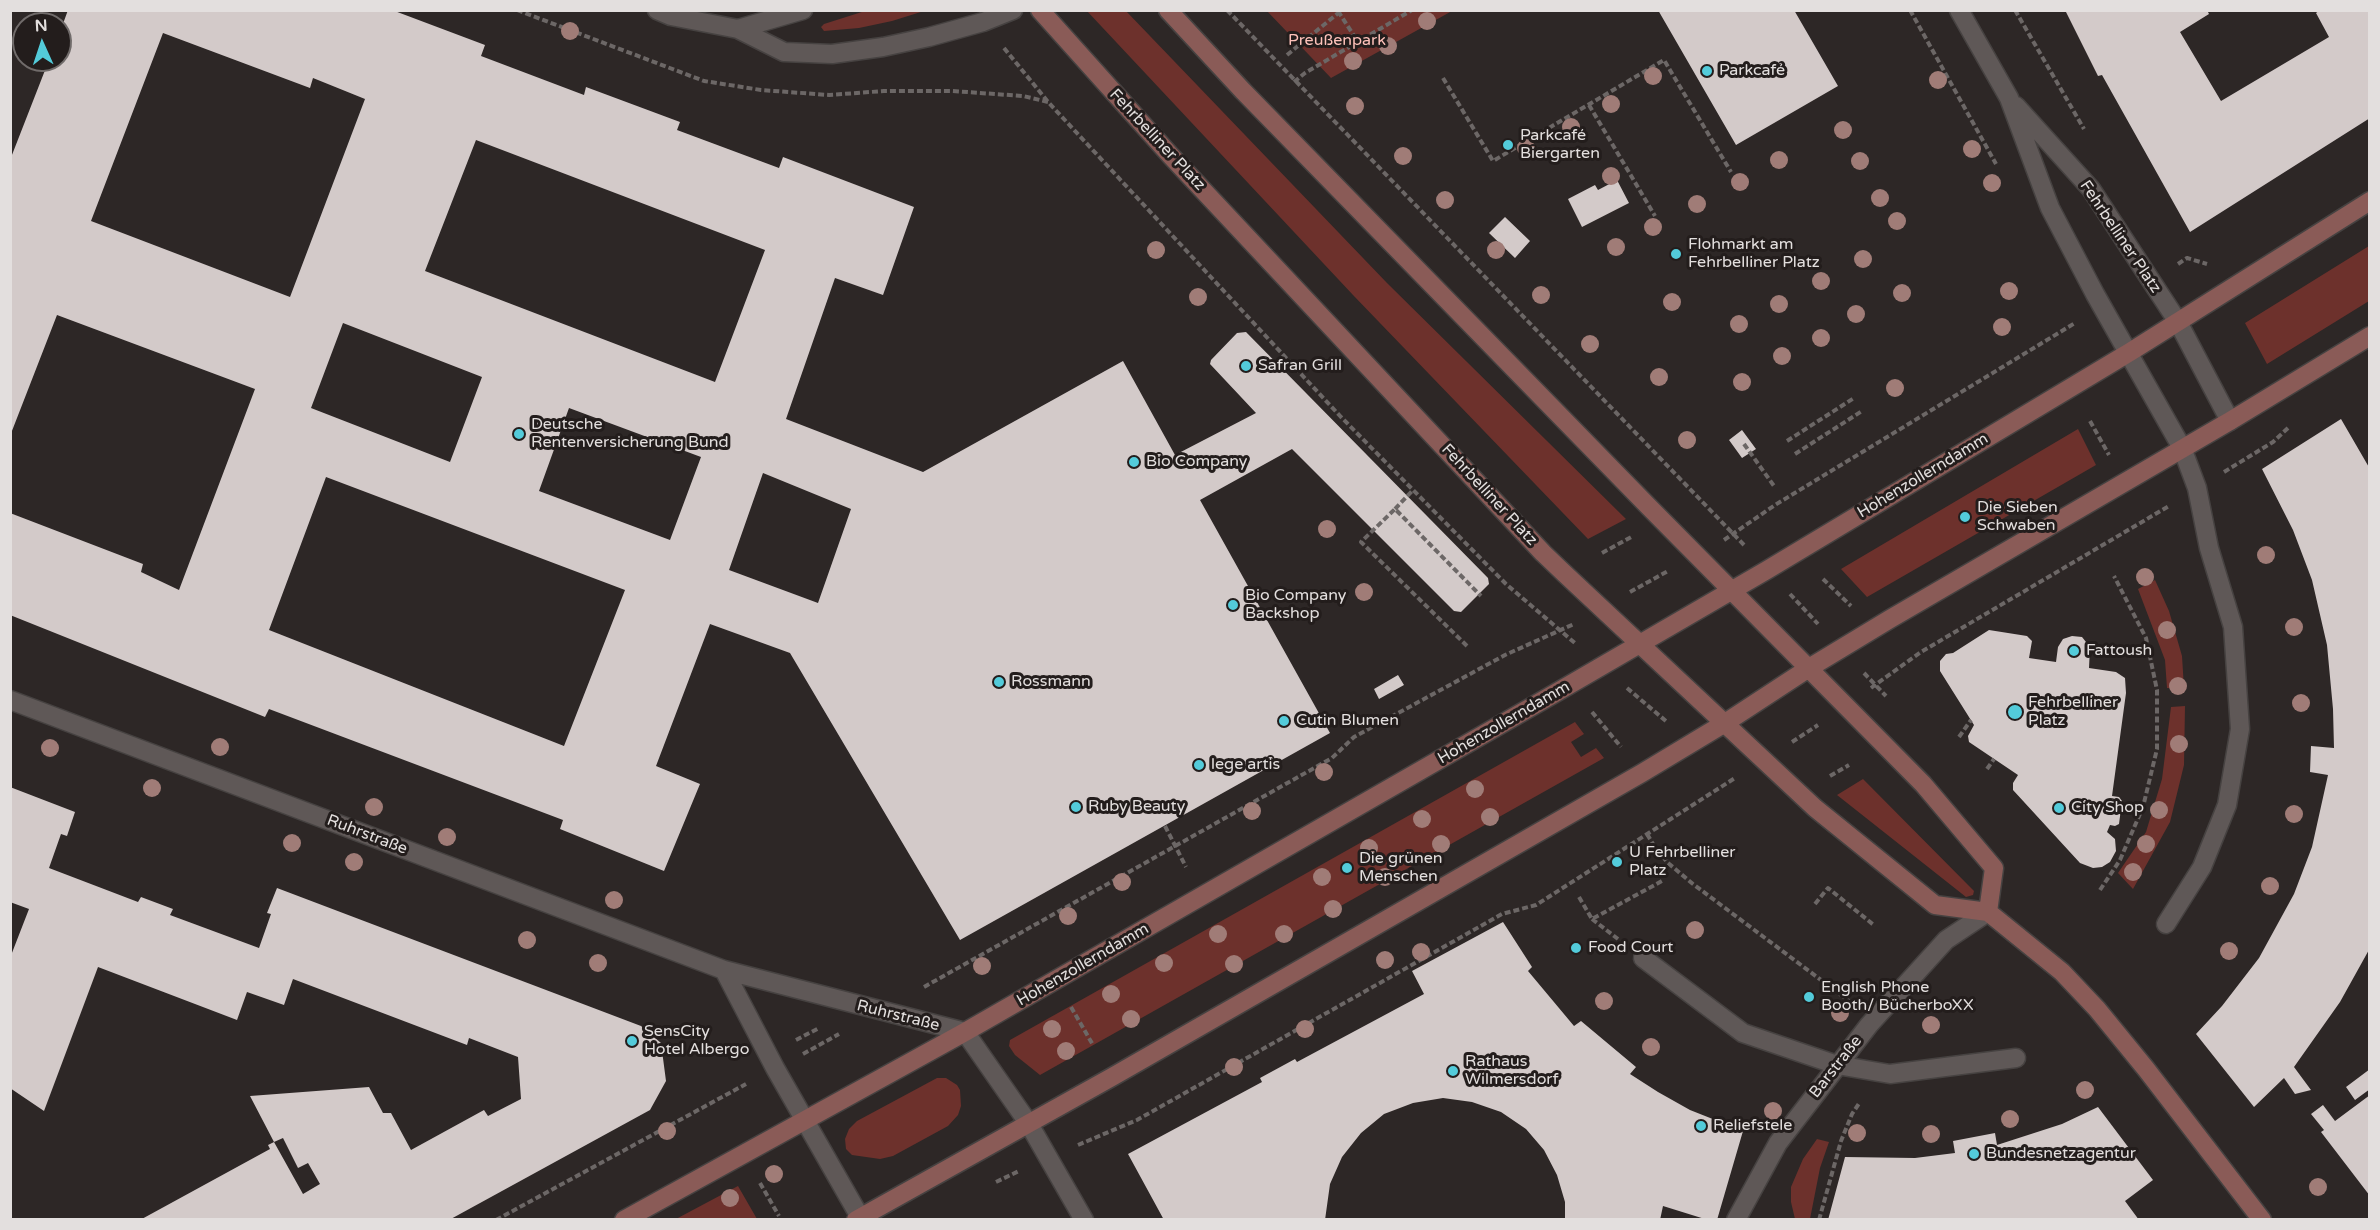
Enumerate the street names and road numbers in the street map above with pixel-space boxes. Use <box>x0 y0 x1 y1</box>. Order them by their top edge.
street label: Fehrbelliner Platz <box>1105 85 1209 195</box>
street label: Fehrbelliner Platz <box>2075 177 2165 297</box>
street label: Hohenzollerndamm <box>1854 429 1992 523</box>
street label: Fehrbelliner Platz <box>1437 440 1541 550</box>
street label: Hohenzollerndamm <box>1435 677 1573 769</box>
street label: Ruhrstraße <box>324 811 410 859</box>
street label: Hohenzollerndamm <box>1014 919 1152 1011</box>
street label: Ruhrstraße <box>855 996 941 1036</box>
street label: Barstraße <box>1806 1032 1866 1102</box>

